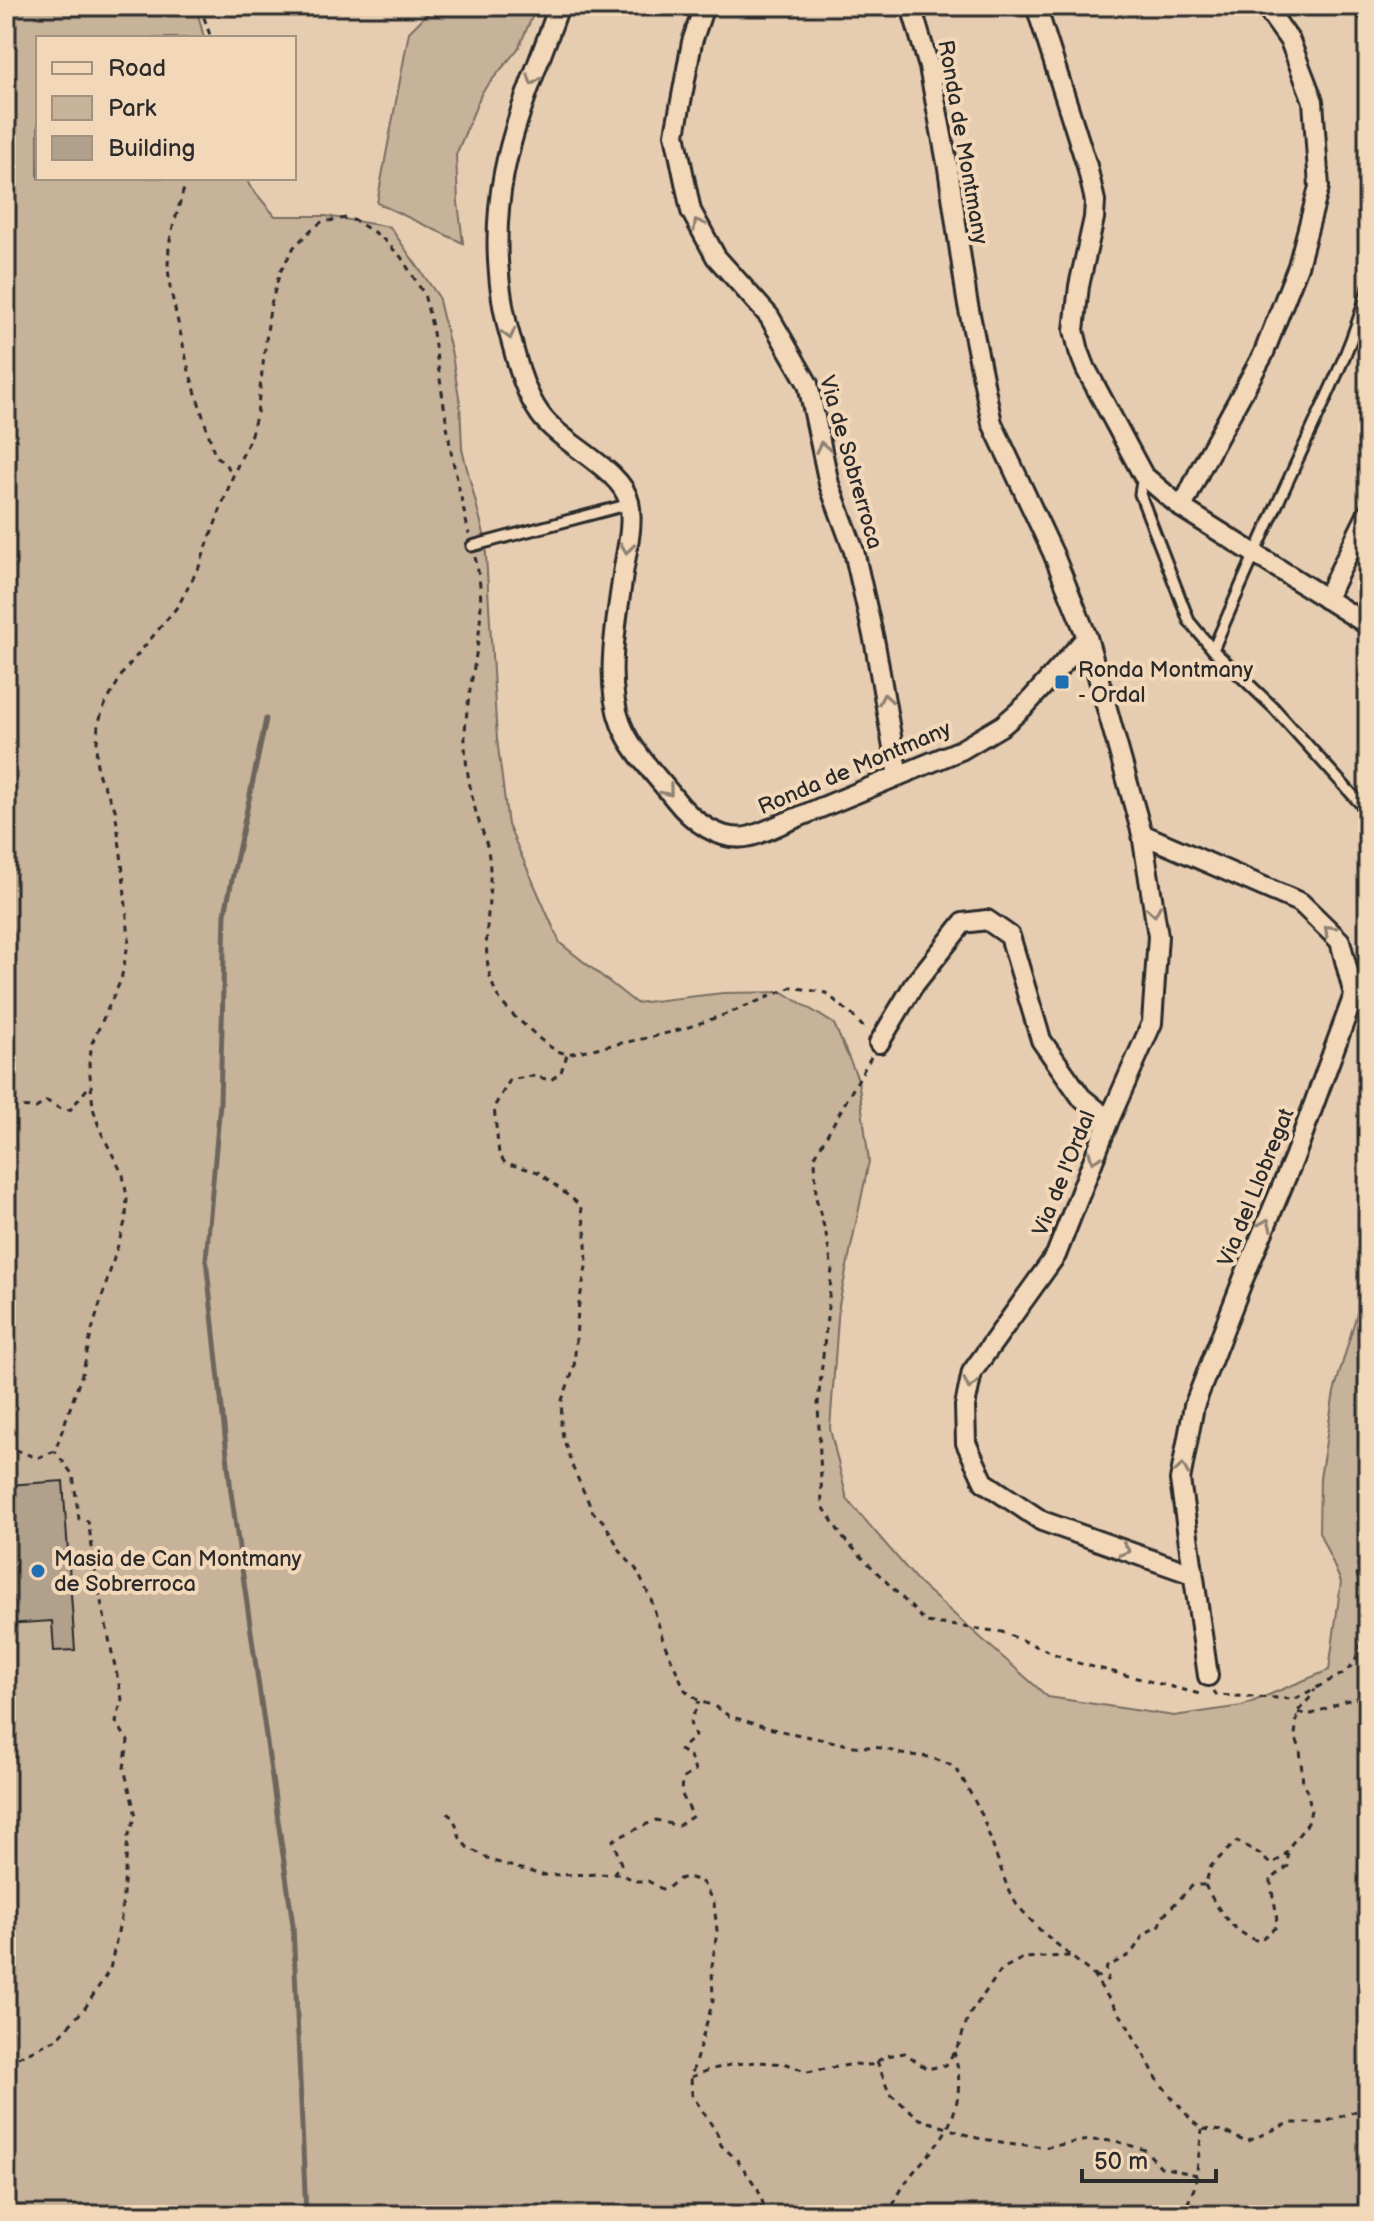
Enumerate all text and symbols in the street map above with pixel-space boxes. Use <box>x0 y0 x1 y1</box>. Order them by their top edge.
legend <box>36 36 296 180</box>
street label: Ronda de Montmany <box>931 38 994 246</box>
text: Road <box>108 54 166 83</box>
one-way arrow <box>526 72 543 86</box>
text: Park <box>108 94 156 123</box>
text: Building <box>108 134 195 163</box>
one-way arrow <box>692 218 708 233</box>
one-way arrow <box>500 326 517 340</box>
street label: Via de Sobrerroca <box>813 373 888 552</box>
one-way arrow <box>814 440 831 454</box>
one-way arrow <box>619 541 636 555</box>
place label: Ronda Montmany - Ordal <box>1078 657 1253 709</box>
marker: Ronda Montmany - Ordal <box>1053 673 1071 691</box>
one-way arrow <box>877 692 894 706</box>
street label: Ronda de Montmany <box>754 716 955 821</box>
one-way arrow <box>659 782 673 797</box>
one-way arrow <box>1144 904 1161 918</box>
one-way arrow <box>1324 925 1338 940</box>
street label: Via del Llobregat <box>1212 1104 1301 1271</box>
street label: Via de l'Ordal <box>1027 1107 1102 1240</box>
one-way arrow <box>1087 1150 1104 1164</box>
one-way arrow <box>1257 1218 1273 1232</box>
one-way arrow <box>962 1377 979 1391</box>
one-way arrow <box>1173 1462 1190 1476</box>
one-way arrow <box>1117 1540 1131 1557</box>
place label: Masia de Can Montmany de Sobrerroca <box>54 1546 302 1598</box>
marker: Masia de Can Montmany de Sobrerroca <box>29 1562 47 1580</box>
scale bar <box>1082 2133 1216 2183</box>
text: 50 m <box>1094 2147 1148 2176</box>

